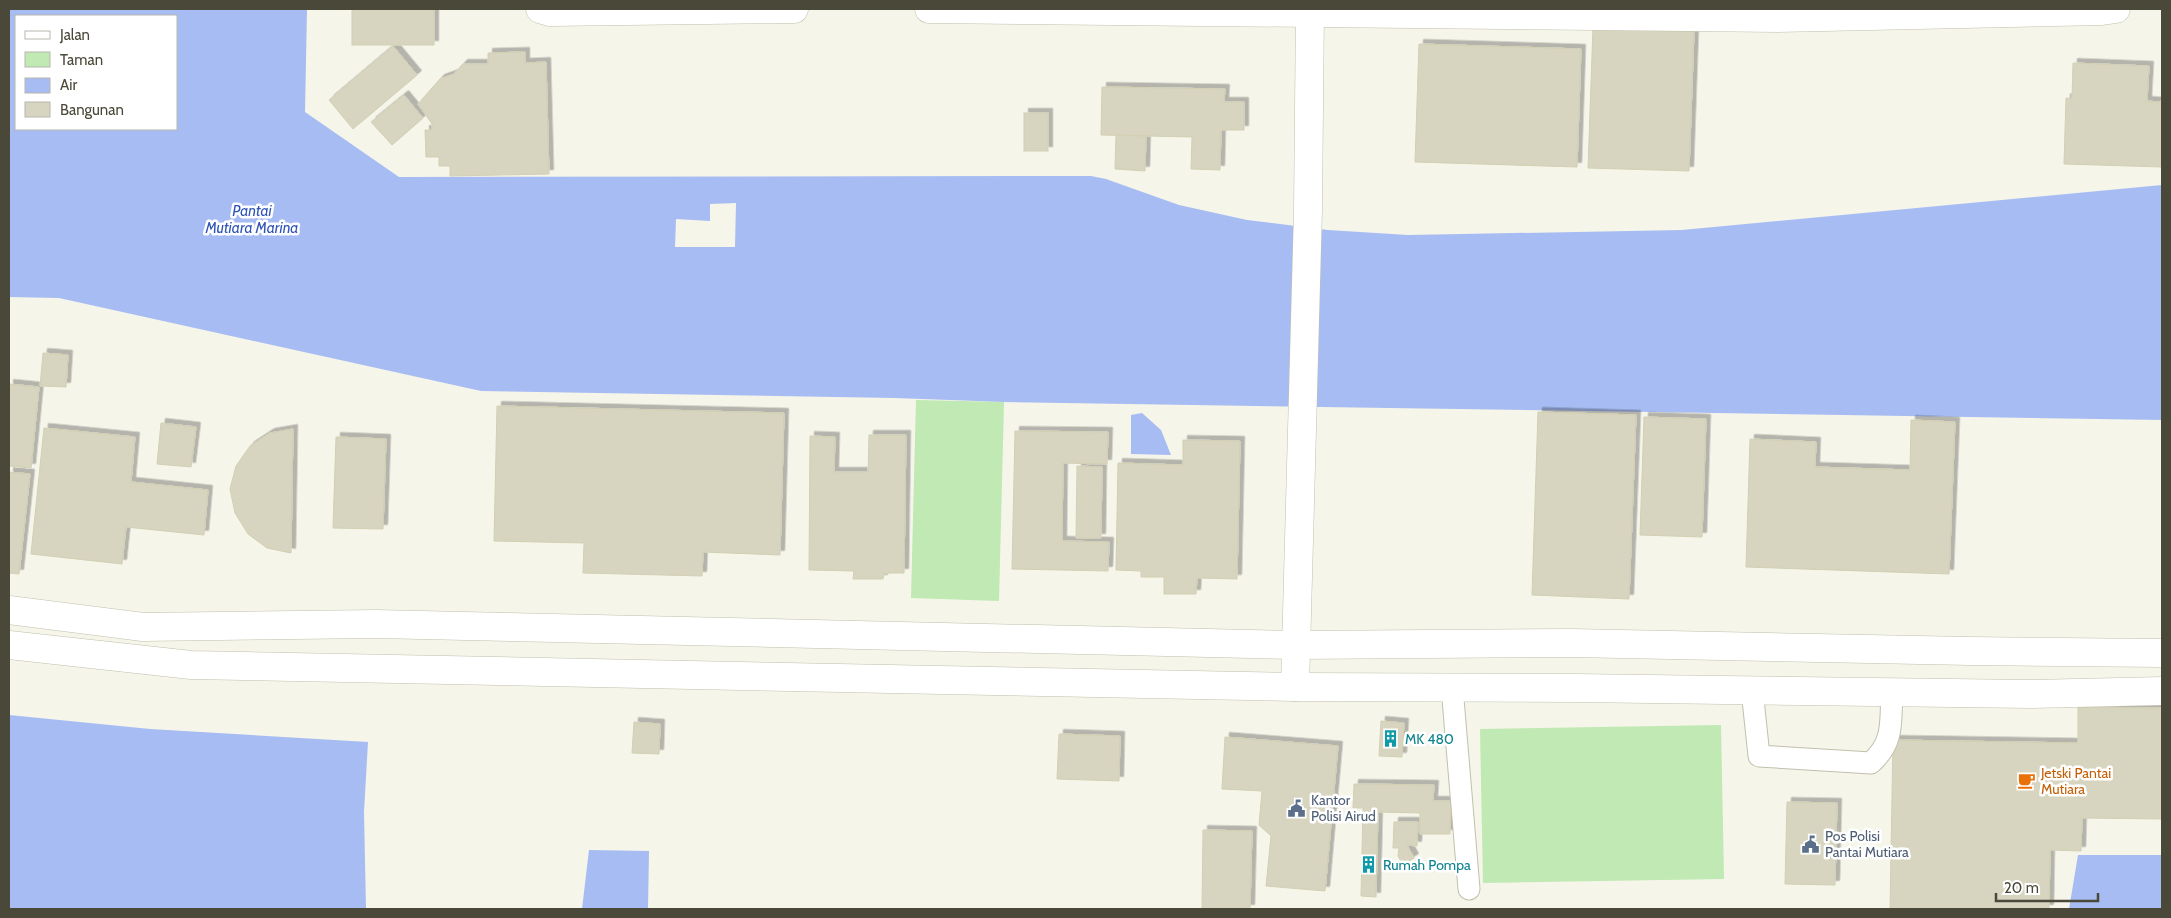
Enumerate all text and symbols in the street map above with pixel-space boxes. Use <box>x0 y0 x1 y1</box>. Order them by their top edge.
legend <box>15 15 178 130</box>
text: Jalan <box>59 26 90 44</box>
text: Taman <box>60 51 103 69</box>
text: Air <box>60 76 77 94</box>
text: Bangunan <box>60 101 124 119</box>
water label: Pantai Mutiara Marina <box>205 202 298 237</box>
building icon: MK 480 <box>1381 729 1401 749</box>
place label: MK 480 <box>1405 730 1454 748</box>
place label: Jetski Pantai Mutiara <box>2040 764 2111 798</box>
cafe icon: Jetski Pantai Mutiara <box>2017 771 2037 791</box>
place label: Kantor Polisi Airud <box>1311 791 1376 825</box>
public building icon: Kantor Polisi Airud <box>1287 798 1307 818</box>
place label: Pos Polisi Pantai Mutiara <box>1825 827 1909 861</box>
public building icon: Pos Polisi Pantai Mutiara <box>1801 834 1821 854</box>
building icon: Rumah Pompa <box>1359 855 1379 875</box>
place label: Rumah Pompa <box>1383 856 1471 874</box>
scale bar <box>1996 870 2098 902</box>
text: 20 m <box>2004 879 2039 897</box>

